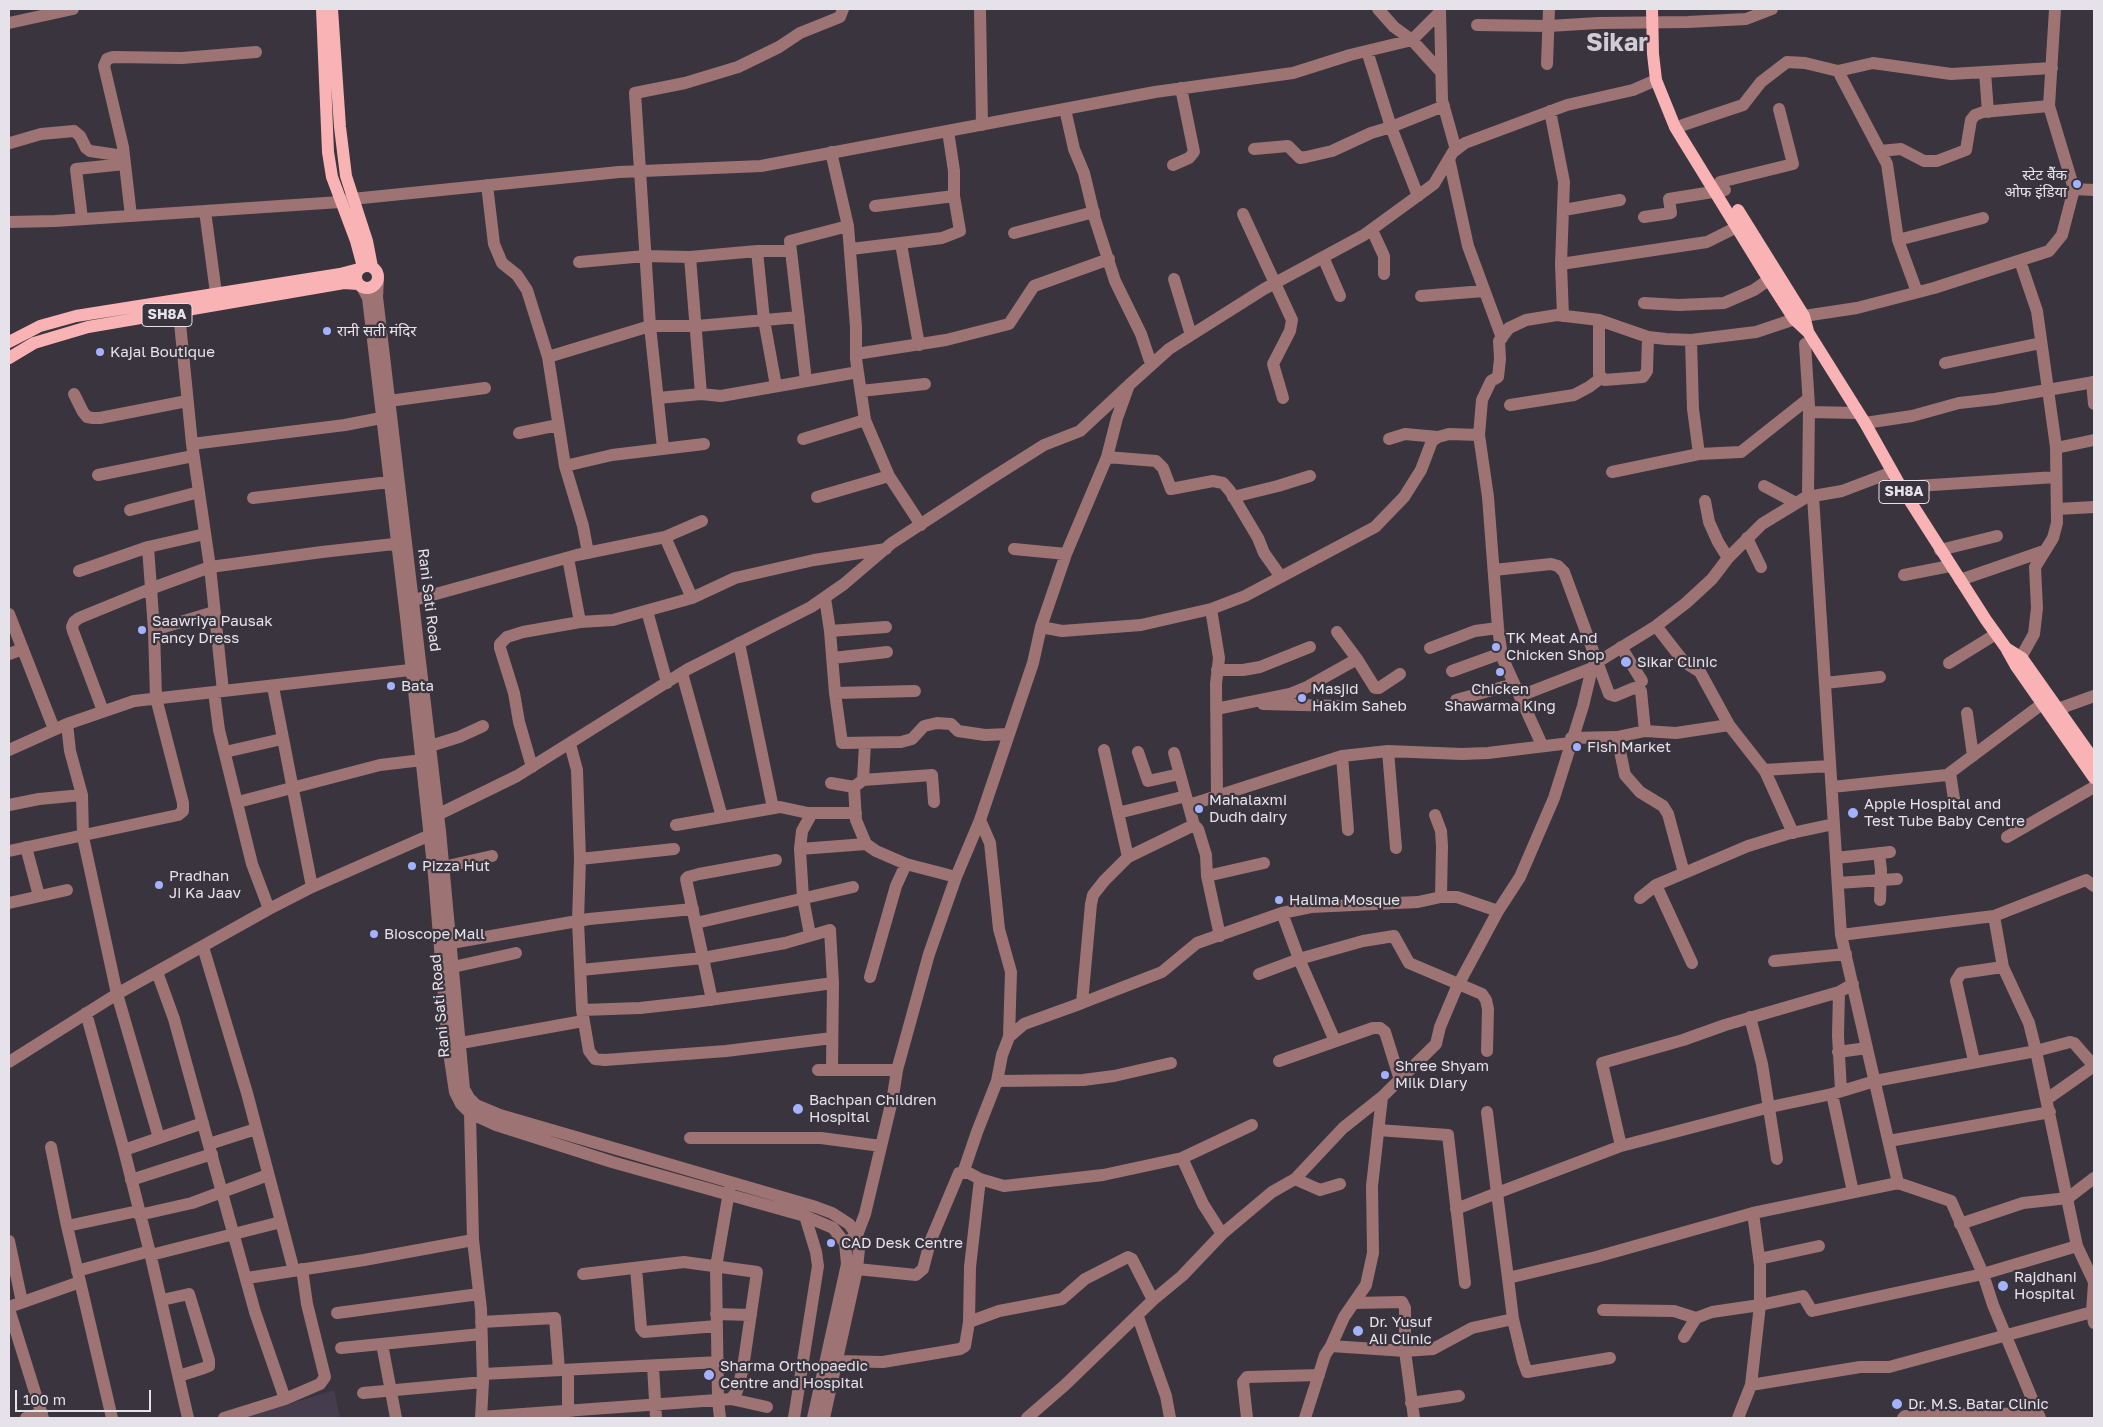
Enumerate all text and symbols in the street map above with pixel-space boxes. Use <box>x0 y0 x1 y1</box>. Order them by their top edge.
district label: Sikar <box>1586 28 1648 58</box>
place label: स्टेट बेैंक ओफ इंडिया <box>2004 166 2067 201</box>
marker: स्टेट बेैंक ओफ इंडिया <box>2071 178 2083 190</box>
road number: SH8A <box>142 304 192 326</box>
place label: रानी सती मंदिर <box>337 322 416 340</box>
marker: रानी सती मंदिर <box>321 325 333 337</box>
place label: Kajal Boutique <box>110 343 215 361</box>
marker: Kajal Boutique <box>94 346 106 358</box>
road number: SH8A <box>1879 481 1929 504</box>
street label: Rani Sati Road <box>414 547 444 653</box>
place label: Saawriya Pausak Fancy Dress <box>152 612 273 647</box>
marker: Saawriya Pausak Fancy Dress <box>136 624 148 636</box>
place label: TK Meat And Chicken Shop <box>1506 629 1605 664</box>
marker: TK Meat And Chicken Shop <box>1490 641 1502 653</box>
place label: Sikar Clinic <box>1637 653 1717 671</box>
marker: Sikar Clinic <box>1619 655 1633 669</box>
marker: Chicken Shawarma King <box>1494 666 1506 678</box>
place label: Bata <box>401 677 434 695</box>
marker: Bata <box>385 680 397 692</box>
place label: Masjid Hakim Saheb <box>1312 680 1407 715</box>
place label: Chicken Shawarma King <box>1444 680 1556 715</box>
marker: Masjid Hakim Saheb <box>1296 692 1308 704</box>
place label: Fish Market <box>1587 738 1671 756</box>
marker: Fish Market <box>1571 741 1583 753</box>
place label: Mahalaxmi Dudh dairy <box>1209 791 1287 826</box>
place label: Apple Hospital and Test Tube Baby Centre <box>1864 795 2025 830</box>
marker: Mahalaxmi Dudh dairy <box>1193 803 1205 815</box>
marker: Apple Hospital and Test Tube Baby Centre <box>1846 806 1860 820</box>
place label: Pizza Hut <box>422 857 490 875</box>
marker: Pizza Hut <box>406 860 418 872</box>
place label: Pradhan Ji Ka Jaav <box>169 867 241 902</box>
marker: Pradhan Ji Ka Jaav <box>153 879 165 891</box>
place label: Halima Mosque <box>1289 891 1400 909</box>
marker: Halima Mosque <box>1273 894 1285 906</box>
place label: Bioscope Mall <box>384 925 485 943</box>
marker: Bioscope Mall <box>368 928 380 940</box>
street label: Rani Sati Road <box>427 953 453 1059</box>
place label: Shree Shyam Milk DIary <box>1395 1057 1489 1092</box>
marker: Shree Shyam Milk DIary <box>1379 1069 1391 1081</box>
place label: Bachpan Children Hospital <box>809 1091 937 1126</box>
marker: Bachpan Children Hospital <box>791 1102 805 1116</box>
place label: CAD Desk Centre <box>841 1234 963 1252</box>
marker: CAD Desk Centre <box>825 1237 837 1249</box>
place label: Rajdhani Hospital <box>2014 1268 2077 1303</box>
marker: Rajdhani Hospital <box>1996 1279 2010 1293</box>
place label: Dr. Yusuf Ali Clinic <box>1369 1313 1432 1348</box>
marker: Dr. Yusuf Ali Clinic <box>1351 1324 1365 1338</box>
place label: Sharma Orthopaedic Centre and Hospital <box>720 1357 868 1392</box>
marker: Sharma Orthopaedic Centre and Hospital <box>702 1368 716 1382</box>
scale bar <box>18 1380 154 1412</box>
text: 100 m <box>23 1390 66 1408</box>
place label: Dr. M.S. Batar Clinic <box>1908 1395 2049 1413</box>
marker: Dr. M.S. Batar Clinic <box>1890 1397 1904 1411</box>

